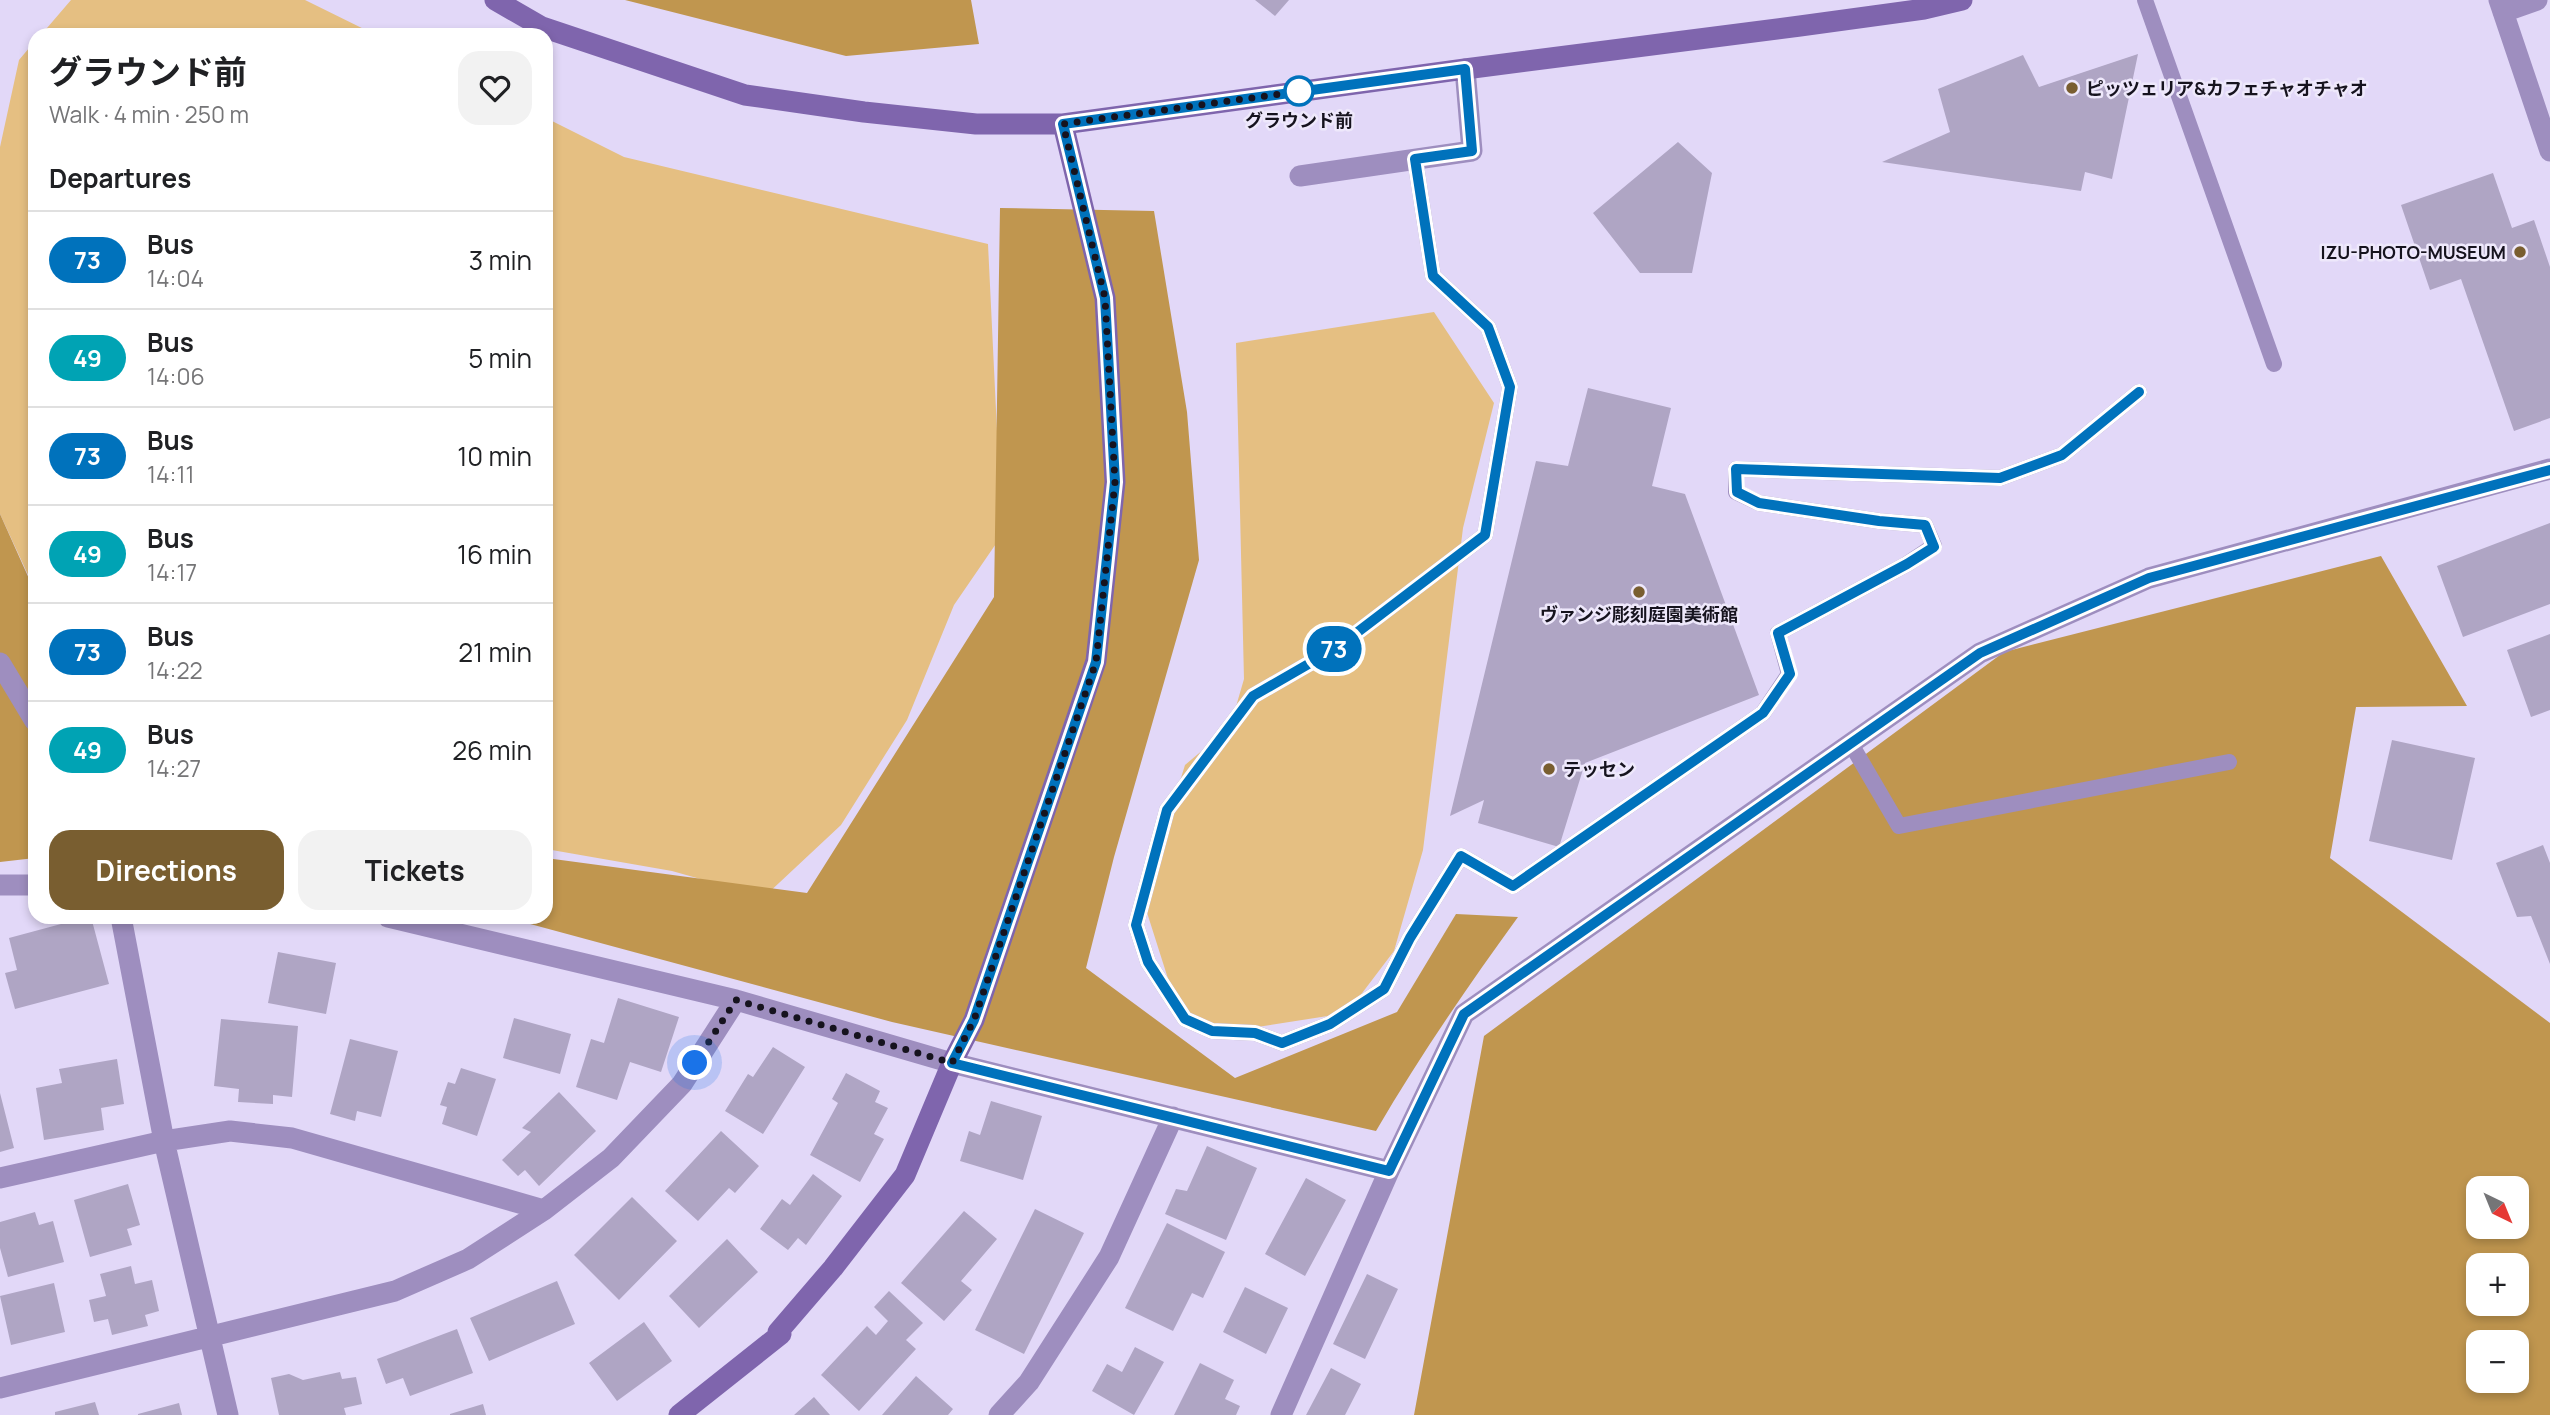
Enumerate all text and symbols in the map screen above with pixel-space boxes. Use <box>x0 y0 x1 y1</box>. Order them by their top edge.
text: グラウンド前 <box>49 49 247 94</box>
button: heart <box>458 51 532 125</box>
marker: グラウンド前 <box>1284 76 1314 106</box>
place label: ピッツェリア&カフェチャオチャオ <box>2086 76 2368 100</box>
marker: ピッツェリア&カフェチャオチャオ <box>2064 80 2080 96</box>
text: Walk · 4 min · 250 m <box>49 98 249 130</box>
place label: グラウンド前 <box>1245 108 1353 132</box>
text: Departures <box>49 160 191 196</box>
text: Bus <box>147 226 194 262</box>
place label: IZU-PHOTO-MUSEUM <box>2320 240 2506 264</box>
text: 3 min <box>469 242 532 278</box>
text: 73 <box>74 243 101 276</box>
marker: IZU-PHOTO-MUSEUM <box>2512 244 2528 260</box>
text: 14:04 <box>147 262 204 294</box>
text: Bus <box>147 324 194 360</box>
text: 5 min <box>468 340 532 376</box>
text: 49 <box>73 341 102 374</box>
text: 14:06 <box>147 360 205 392</box>
text: Bus <box>147 422 194 458</box>
text: 10 min <box>457 438 532 474</box>
text: 73 <box>74 439 101 472</box>
text: 14:11 <box>147 458 194 490</box>
text: Bus <box>147 520 194 556</box>
text: 16 min <box>457 536 532 572</box>
text: 49 <box>73 537 102 570</box>
text: 14:17 <box>147 556 197 588</box>
marker: ヴァンジ彫刻庭園美術館 <box>1631 584 1647 600</box>
place label: ヴァンジ彫刻庭園美術館 <box>1540 602 1738 626</box>
text: Bus <box>147 618 194 654</box>
line badge: 73 <box>1302 626 1366 672</box>
text: 73 <box>1321 632 1347 665</box>
text: 21 min <box>458 634 532 670</box>
text: 73 <box>74 635 101 668</box>
text: 14:22 <box>147 654 203 686</box>
text: Bus <box>147 716 194 752</box>
text: 26 min <box>452 732 532 768</box>
text: 49 <box>73 733 102 766</box>
text: 14:27 <box>147 752 201 784</box>
place label: テッセン <box>1563 757 1635 781</box>
marker: テッセン <box>1541 761 1557 777</box>
button: Directions <box>49 830 284 910</box>
button: Tickets <box>298 830 532 910</box>
your location <box>677 1045 712 1080</box>
north arrow <box>2466 1176 2529 1239</box>
map controls <box>2466 1176 2529 1393</box>
button: + <box>2466 1253 2529 1316</box>
button: − <box>2466 1330 2529 1393</box>

